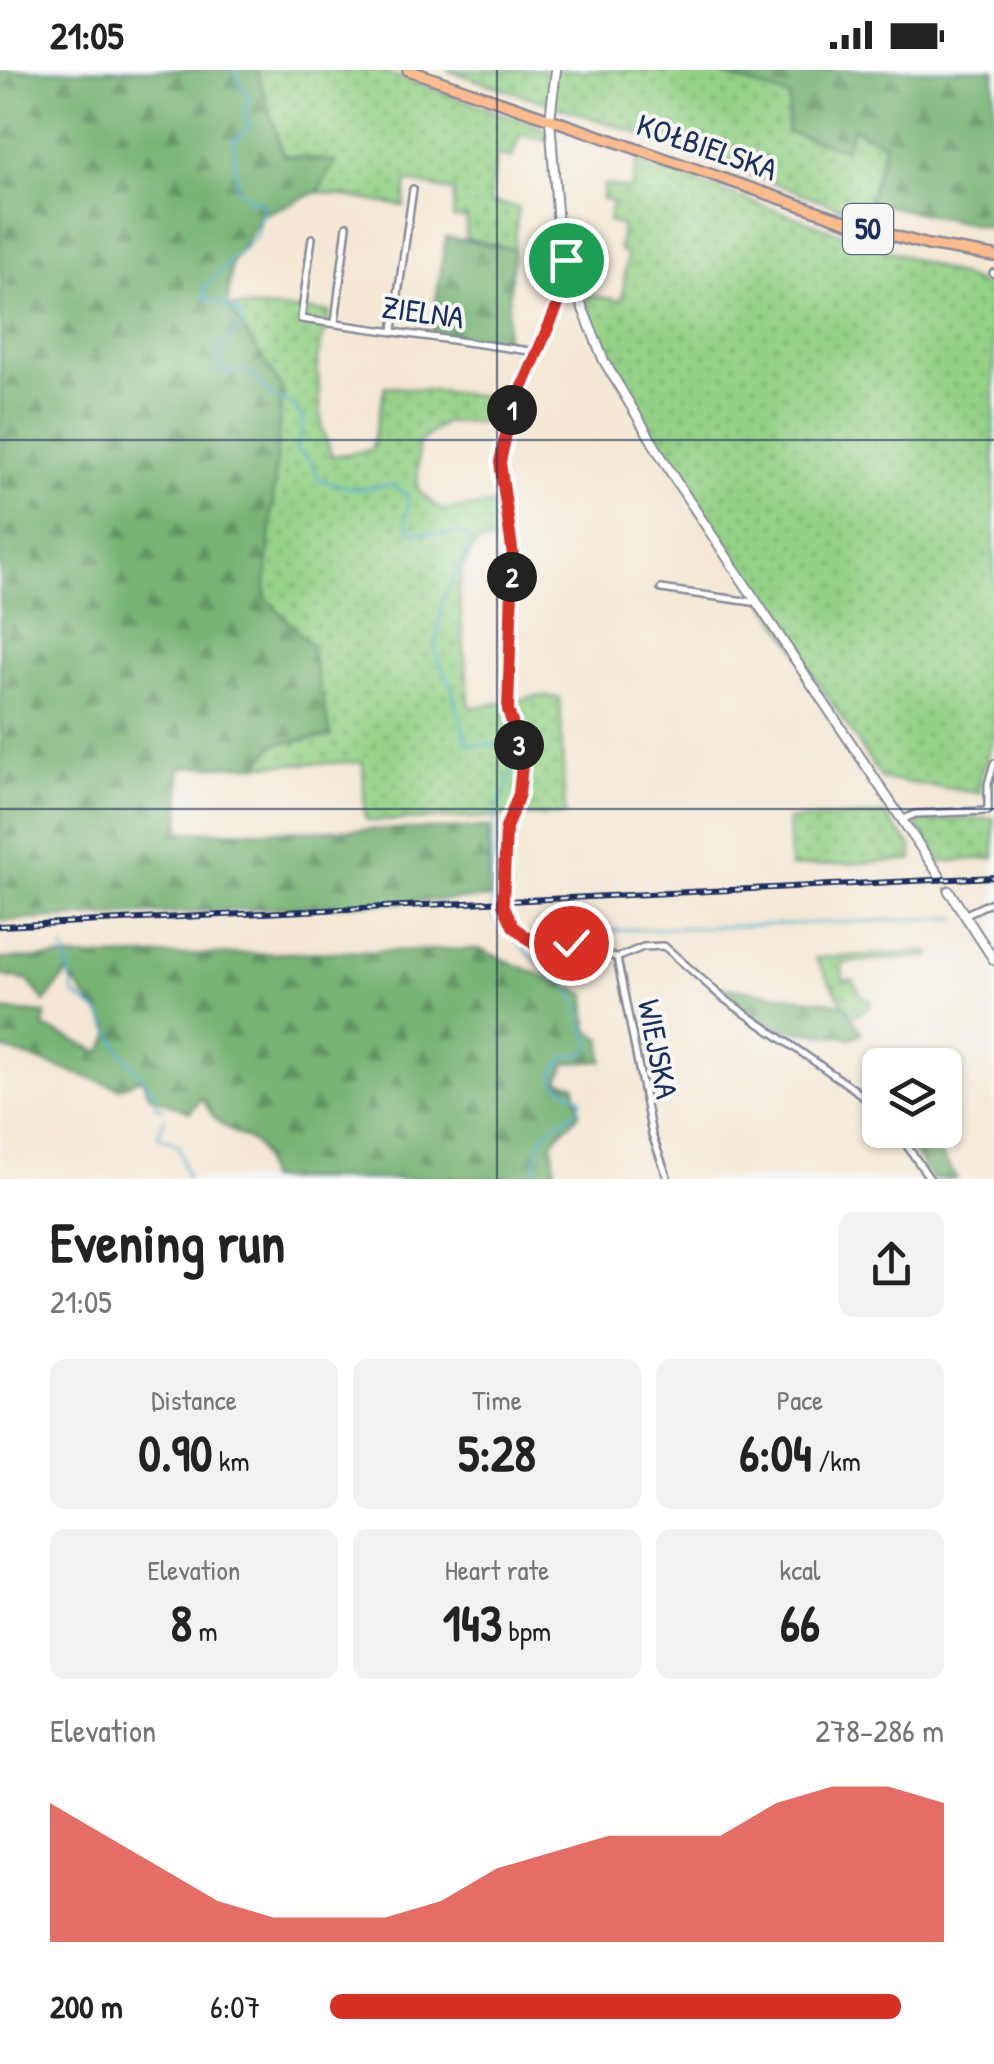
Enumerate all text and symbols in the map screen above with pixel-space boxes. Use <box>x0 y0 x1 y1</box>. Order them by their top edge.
text: 21:05 <box>50 9 124 61</box>
street label: KOŁBIELSKA <box>631 102 783 191</box>
road number: 50 <box>843 204 893 254</box>
pin <box>524 218 609 303</box>
icon: arrive <box>539 233 594 288</box>
street label: ZIELNA <box>379 284 467 339</box>
pin: 1 <box>487 385 537 435</box>
text: 1 <box>507 391 517 429</box>
pin: 2 <box>487 552 537 602</box>
text: 2 <box>505 558 519 596</box>
pin: 3 <box>494 720 544 770</box>
text: 3 <box>513 726 525 764</box>
pin <box>529 901 614 986</box>
icon: check <box>544 916 599 971</box>
street label: WIEJSKA <box>628 996 689 1103</box>
map controls <box>862 1048 962 1148</box>
button: layers <box>862 1048 962 1148</box>
text: Evening run <box>50 1205 285 1279</box>
button: share <box>839 1212 944 1317</box>
text: 21:05 <box>50 1280 112 1323</box>
text: Distance <box>151 1381 237 1419</box>
text: Time <box>472 1381 522 1419</box>
text: Pace <box>777 1381 823 1419</box>
text: 0.90 <box>139 1419 212 1487</box>
text: 5:28 <box>458 1419 536 1487</box>
text: 6:04 <box>739 1419 812 1487</box>
text: km <box>212 1442 249 1480</box>
text: /km <box>812 1442 861 1480</box>
text: Elevation <box>148 1551 241 1589</box>
text: Heart rate <box>445 1551 549 1589</box>
text: kcal <box>780 1551 820 1589</box>
text: 8 <box>170 1589 192 1657</box>
text: 143 <box>443 1589 502 1657</box>
text: 66 <box>780 1589 820 1657</box>
text: m <box>192 1612 218 1650</box>
text: bpm <box>502 1612 551 1650</box>
text: Elevation <box>50 1709 156 1752</box>
text: 278–286 m <box>815 1709 944 1752</box>
text: 200 m <box>50 1985 123 2028</box>
text: 6:07 <box>210 1985 260 2028</box>

